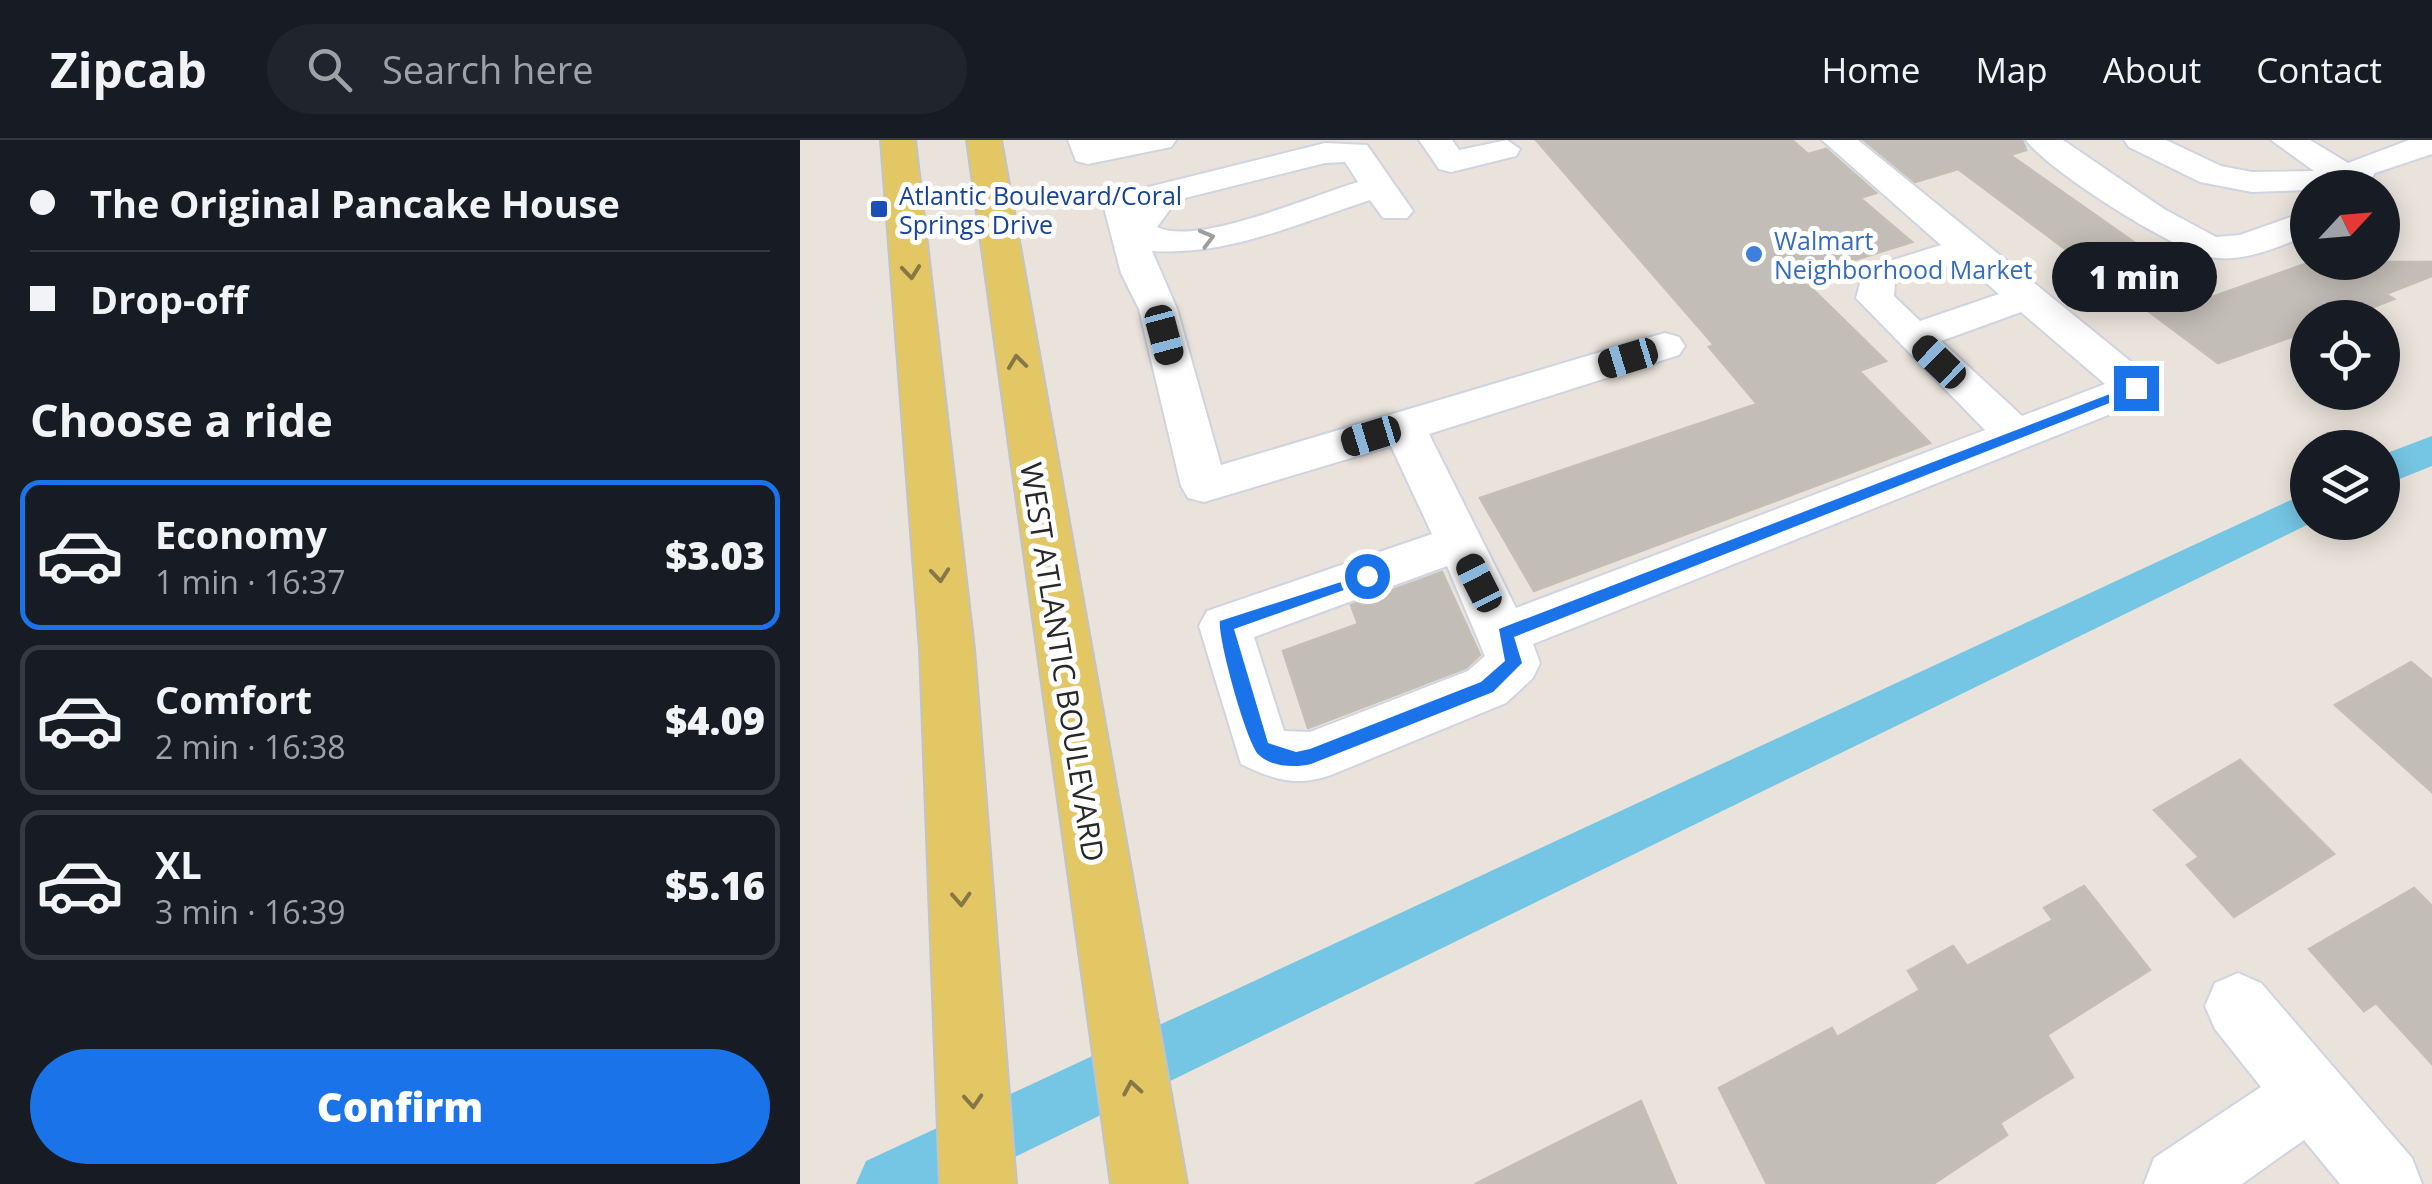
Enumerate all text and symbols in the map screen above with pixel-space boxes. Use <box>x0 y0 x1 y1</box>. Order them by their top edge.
search box <box>267 24 967 114</box>
text: Zipcab <box>50 37 207 102</box>
icon: search <box>302 42 357 97</box>
text: Search here <box>382 43 594 95</box>
text: Home <box>1821 46 1920 93</box>
text: Map <box>1975 46 2048 93</box>
text: About <box>2103 46 2201 93</box>
text: Contact <box>2256 46 2382 93</box>
north arrow <box>2290 170 2400 280</box>
map controls <box>2290 170 2400 540</box>
text: The Original Pancake House <box>90 177 620 229</box>
place label: Atlantic Boulevard/Coral Springs Drive <box>899 178 1182 241</box>
marker: Atlantic Boulevard/Coral Springs Drive <box>868 198 890 220</box>
place label: Walmart Neighborhood Market <box>1774 223 2033 286</box>
one-way arrow <box>1198 229 1215 250</box>
marker: Walmart Neighborhood Market <box>1743 243 1765 265</box>
callout: 1 min <box>2054 243 2218 313</box>
text: 1 min <box>2089 255 2180 298</box>
one-way arrow <box>900 264 921 280</box>
text: Drop-off <box>90 273 248 325</box>
button: locate <box>2290 300 2400 410</box>
car <box>1142 302 1186 368</box>
car <box>1907 330 1971 394</box>
car <box>1595 335 1661 381</box>
one-way arrow <box>1007 354 1028 370</box>
route end <box>2114 366 2159 411</box>
text: Choose a ride <box>30 389 333 450</box>
car <box>1338 413 1404 459</box>
button: layers <box>2290 430 2400 540</box>
street label: WEST ATLANTIC BOULEVARD <box>1011 460 1115 864</box>
text: Economy <box>155 508 327 560</box>
icon: car <box>35 510 125 600</box>
text: $3.03 <box>665 529 765 581</box>
car <box>1452 549 1506 617</box>
route start <box>1345 554 1390 599</box>
text: 1 min · 16:37 <box>155 560 346 603</box>
one-way arrow <box>929 568 951 584</box>
text: Comfort <box>155 673 312 725</box>
icon: car <box>35 675 125 765</box>
text: $4.09 <box>665 694 765 746</box>
text: 2 min · 16:38 <box>155 725 346 768</box>
text: XL <box>155 838 202 890</box>
icon: car <box>35 840 125 930</box>
text: $5.16 <box>665 859 765 911</box>
text: 3 min · 16:39 <box>155 890 346 933</box>
one-way arrow <box>950 892 971 908</box>
button: Confirm <box>30 1049 770 1164</box>
one-way arrow <box>1122 1080 1143 1096</box>
one-way arrow <box>962 1094 983 1110</box>

